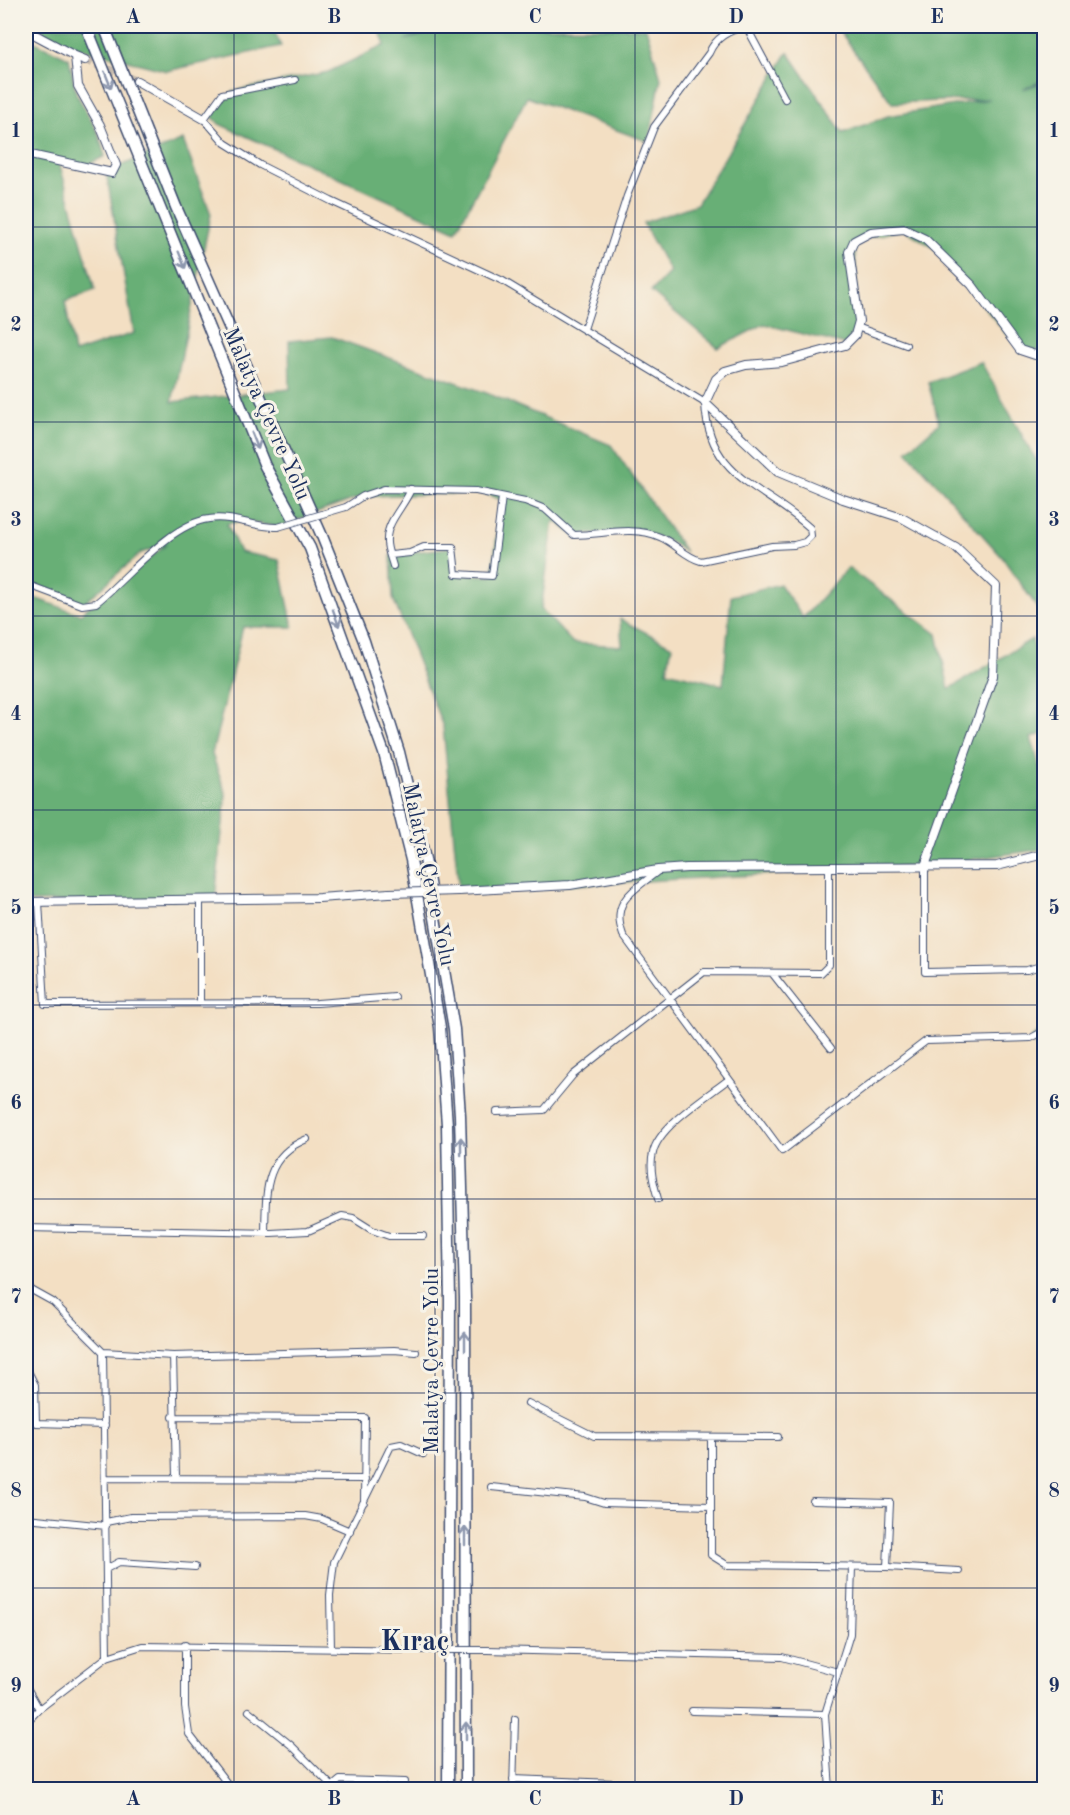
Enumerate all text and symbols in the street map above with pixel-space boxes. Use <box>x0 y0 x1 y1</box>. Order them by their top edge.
text: A <box>125 8 141 28</box>
text: B <box>327 8 341 28</box>
text: C <box>528 8 542 28</box>
text: D <box>728 8 744 28</box>
text: E <box>930 8 944 28</box>
one-way arrow <box>103 70 114 88</box>
text: 1 <box>10 122 22 142</box>
text: 1 <box>1048 122 1060 142</box>
one-way arrow <box>177 250 188 269</box>
text: 2 <box>10 316 22 336</box>
text: 2 <box>1048 316 1060 336</box>
street label: Malatya Çevre Yolu <box>218 324 314 504</box>
one-way arrow <box>250 431 261 449</box>
text: 3 <box>10 511 22 531</box>
text: 3 <box>1048 511 1060 531</box>
one-way arrow <box>331 608 342 627</box>
text: 4 <box>10 705 22 725</box>
text: 4 <box>1048 705 1060 725</box>
street label: Malatya Çevre Yolu <box>398 781 458 968</box>
text: 5 <box>10 898 22 919</box>
text: 5 <box>1048 898 1060 919</box>
text: 6 <box>10 1094 22 1114</box>
text: 6 <box>1048 1094 1060 1114</box>
one-way arrow <box>455 1137 467 1157</box>
street label: Malatya Çevre Yolu <box>421 1267 443 1454</box>
text: 7 <box>10 1288 22 1308</box>
text: 7 <box>1048 1288 1060 1308</box>
one-way arrow <box>459 1332 471 1352</box>
text: 8 <box>10 1482 22 1502</box>
text: 8 <box>1048 1482 1060 1502</box>
one-way arrow <box>459 1527 471 1547</box>
district label: Kıraç <box>380 1629 450 1657</box>
text: 9 <box>10 1677 22 1697</box>
text: 9 <box>1048 1677 1060 1697</box>
one-way arrow <box>460 1722 471 1742</box>
text: A <box>125 1790 141 1810</box>
text: B <box>327 1790 341 1810</box>
text: C <box>528 1790 542 1810</box>
text: D <box>728 1790 744 1810</box>
text: E <box>930 1790 944 1810</box>

